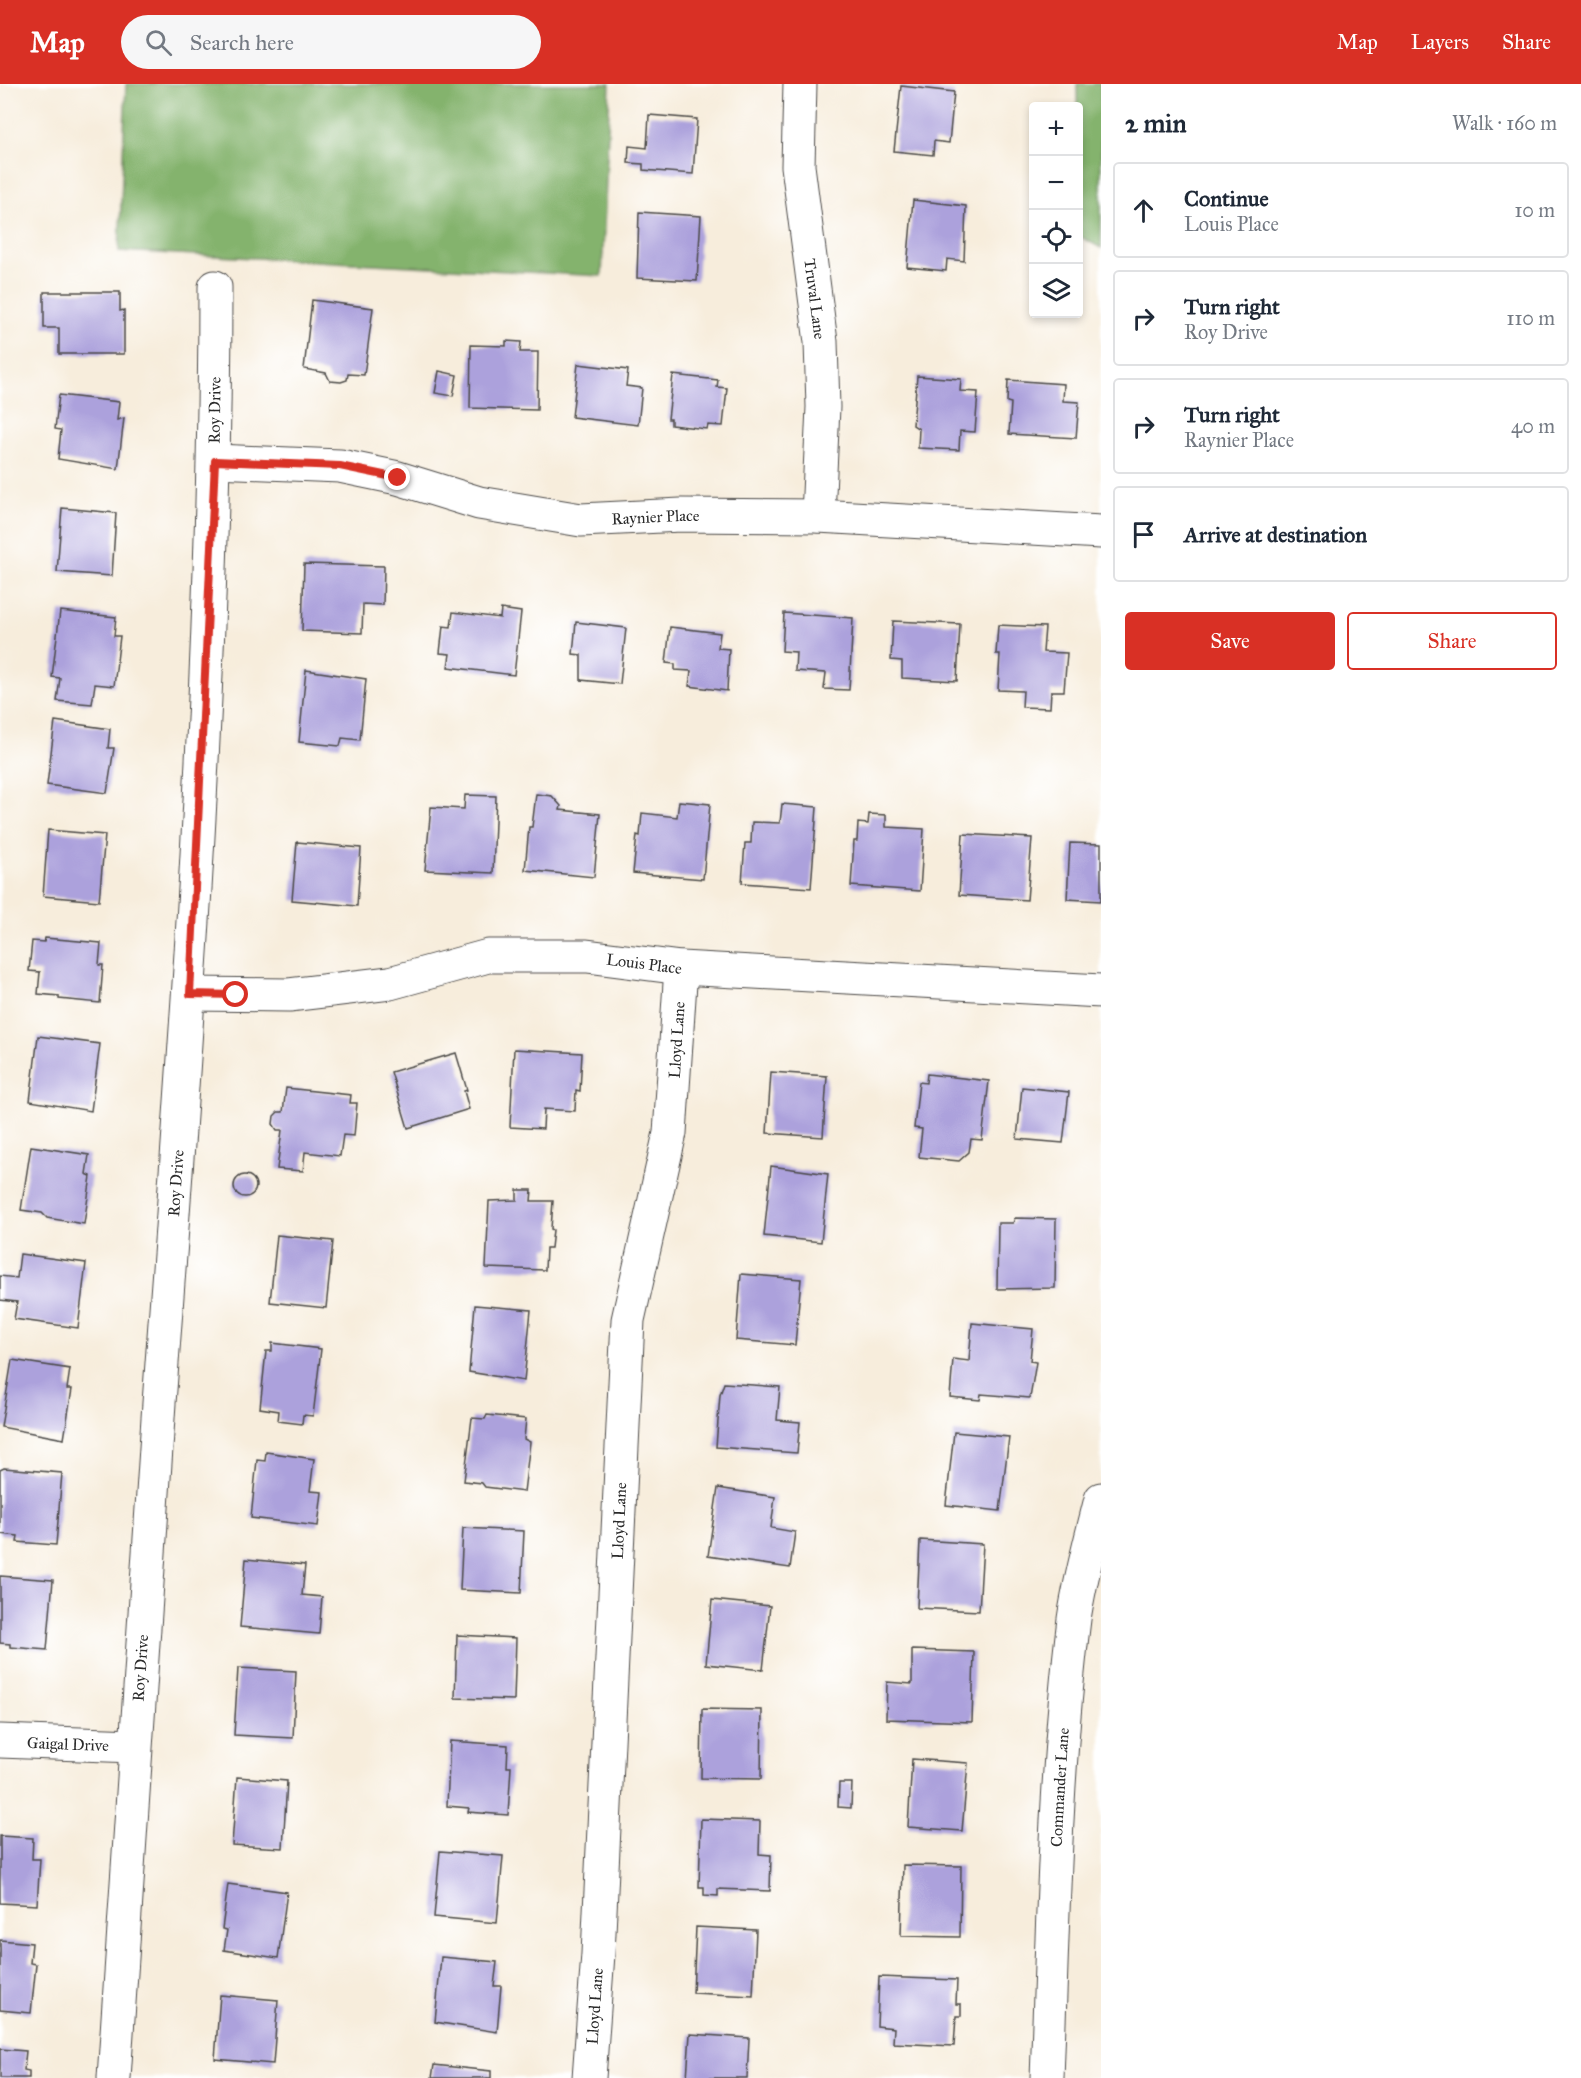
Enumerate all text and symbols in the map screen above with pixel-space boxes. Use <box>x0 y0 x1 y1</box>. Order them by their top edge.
search box <box>121 15 541 69</box>
text: Map <box>30 25 85 60</box>
icon: search <box>142 26 175 59</box>
text: Search here <box>190 29 294 56</box>
text: Map <box>1337 29 1378 55</box>
text: Layers <box>1411 29 1469 55</box>
text: Share <box>1502 29 1551 55</box>
map controls <box>1029 102 1083 318</box>
button: + <box>1029 102 1083 156</box>
text: 2 min <box>1125 107 1186 139</box>
text: Walk · 160 m <box>1452 111 1557 135</box>
button: − <box>1029 156 1083 210</box>
text: Continue <box>1184 185 1269 212</box>
icon: ahead <box>1127 194 1160 227</box>
text: 10 m <box>1514 198 1555 222</box>
button: locate <box>1029 210 1083 264</box>
text: Louis Place <box>1184 212 1279 236</box>
street label: Truval Lane <box>800 257 830 341</box>
button: layers <box>1029 264 1083 318</box>
text: Turn right <box>1184 293 1280 320</box>
icon: right <box>1127 302 1160 335</box>
text: 110 m <box>1507 306 1555 330</box>
text: Roy Drive <box>1184 320 1268 344</box>
street label: Roy Drive <box>204 376 224 444</box>
text: Turn right <box>1184 401 1280 428</box>
icon: right <box>1127 410 1160 443</box>
text: 40 m <box>1511 414 1555 438</box>
text: Raynier Place <box>1184 428 1294 452</box>
route end <box>384 464 410 490</box>
street label: Raynier Place <box>611 506 700 528</box>
icon: arrive <box>1127 518 1160 551</box>
text: Arrive at destination <box>1184 521 1367 548</box>
button: Save <box>1125 612 1335 670</box>
button: Share <box>1347 612 1557 670</box>
street label: Louis Place <box>605 950 683 978</box>
route start <box>222 981 248 1007</box>
street label: Lloyd Lane <box>665 1001 689 1079</box>
street label: Roy Drive <box>164 1149 188 1217</box>
street label: Lloyd Lane <box>608 1482 630 1560</box>
street label: Roy Drive <box>129 1633 152 1702</box>
street label: Commander Lane <box>1047 1727 1073 1847</box>
street label: Gaigal Drive <box>27 1733 110 1755</box>
street label: Lloyd Lane <box>582 1967 607 2045</box>

